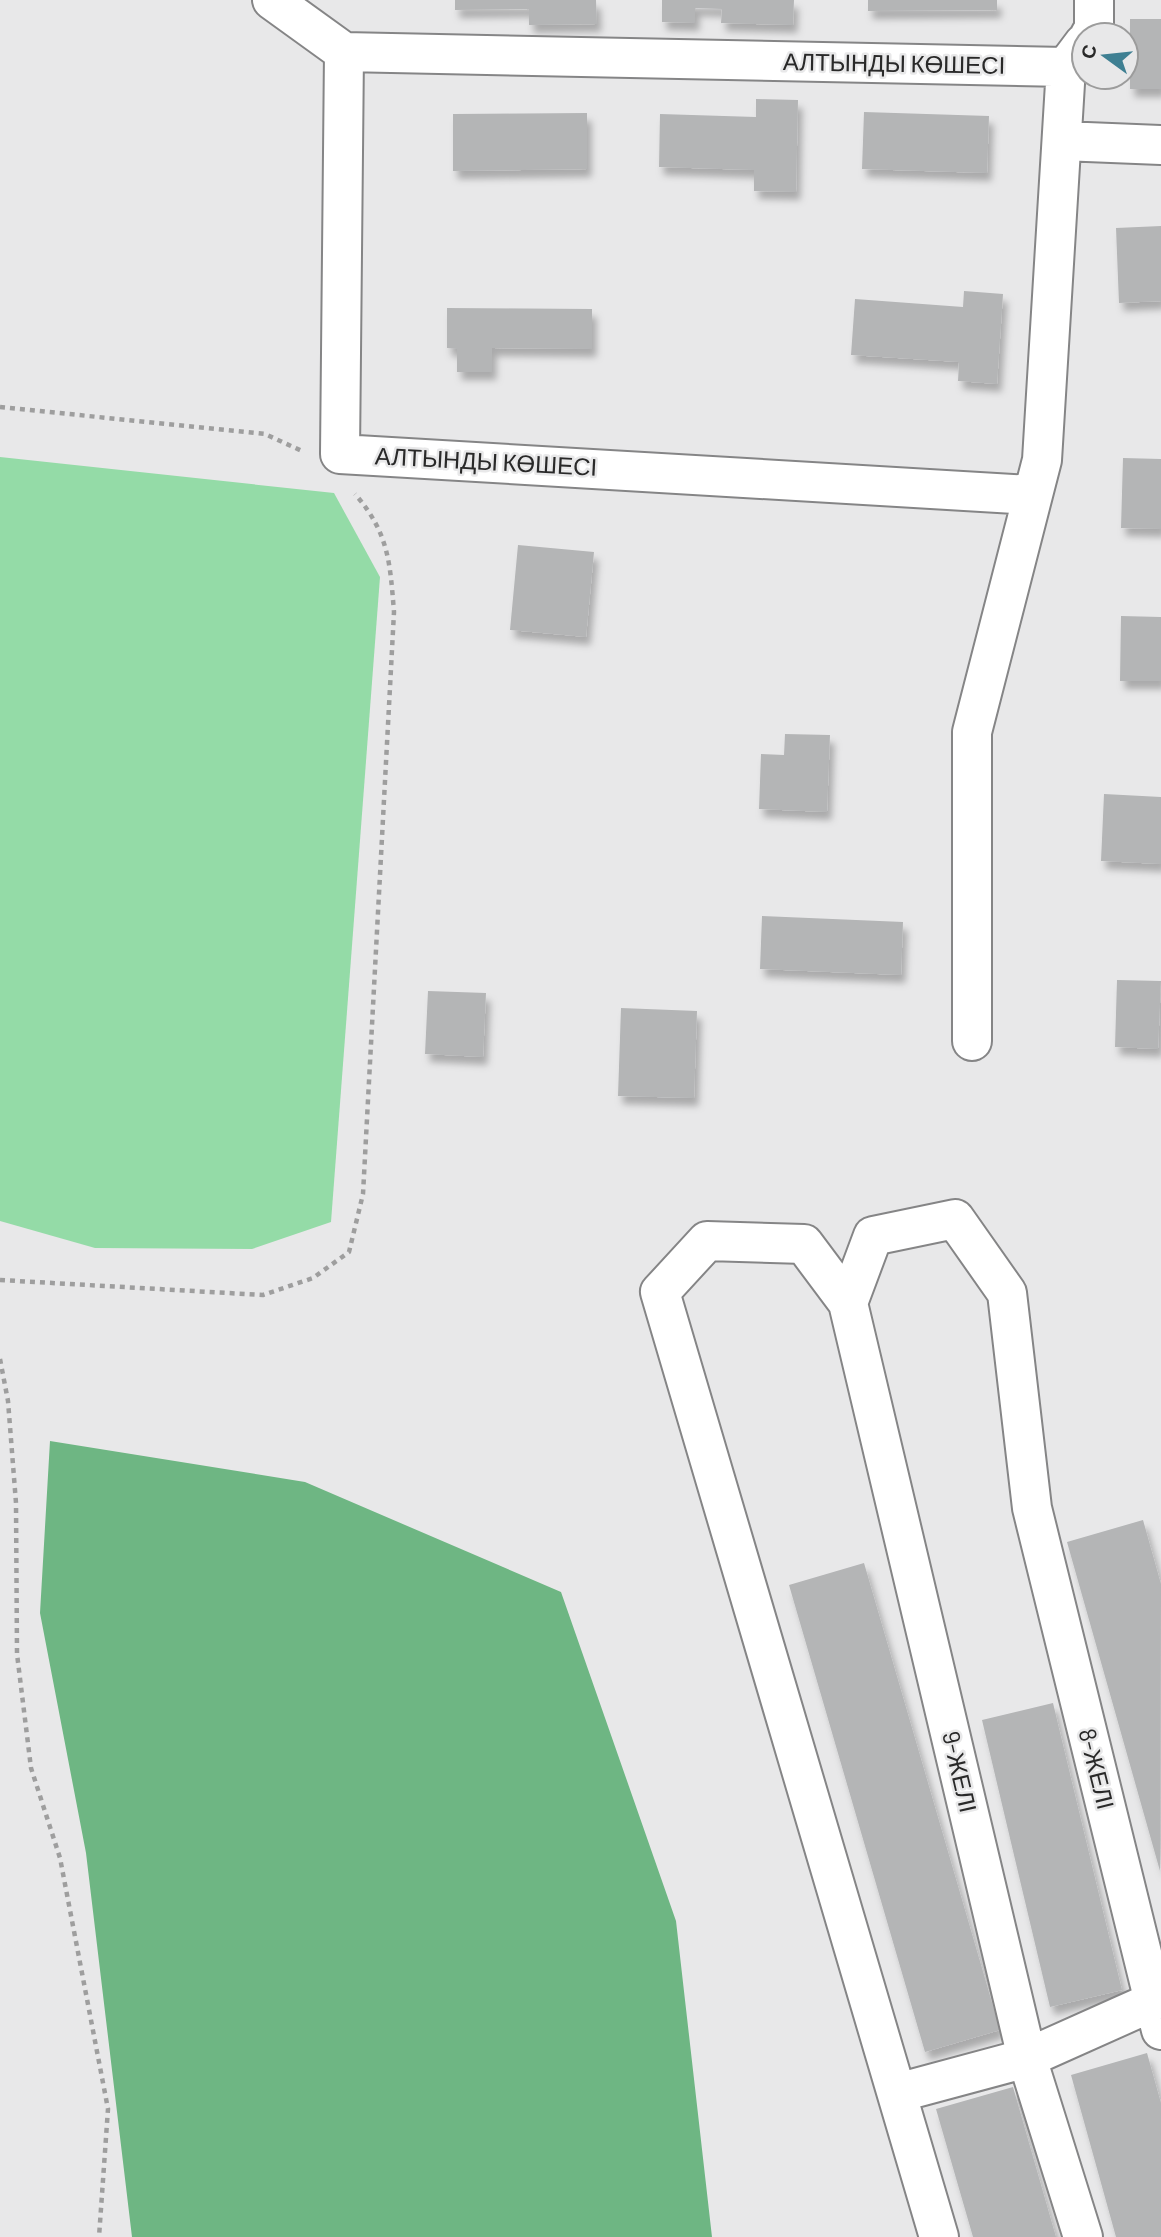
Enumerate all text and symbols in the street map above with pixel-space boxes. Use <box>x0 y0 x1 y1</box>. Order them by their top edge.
north arrow <box>1070 21 1140 91</box>
text: С <box>1075 42 1101 61</box>
street label: АЛТЫНДЫ КӨШЕСІ <box>783 46 1006 79</box>
street label: АЛТЫНДЫ КӨШЕСІ <box>374 440 598 481</box>
street label: 8-ЖЕЛІ <box>1073 1725 1122 1812</box>
street label: 9-ЖЕЛІ <box>937 1728 984 1815</box>

